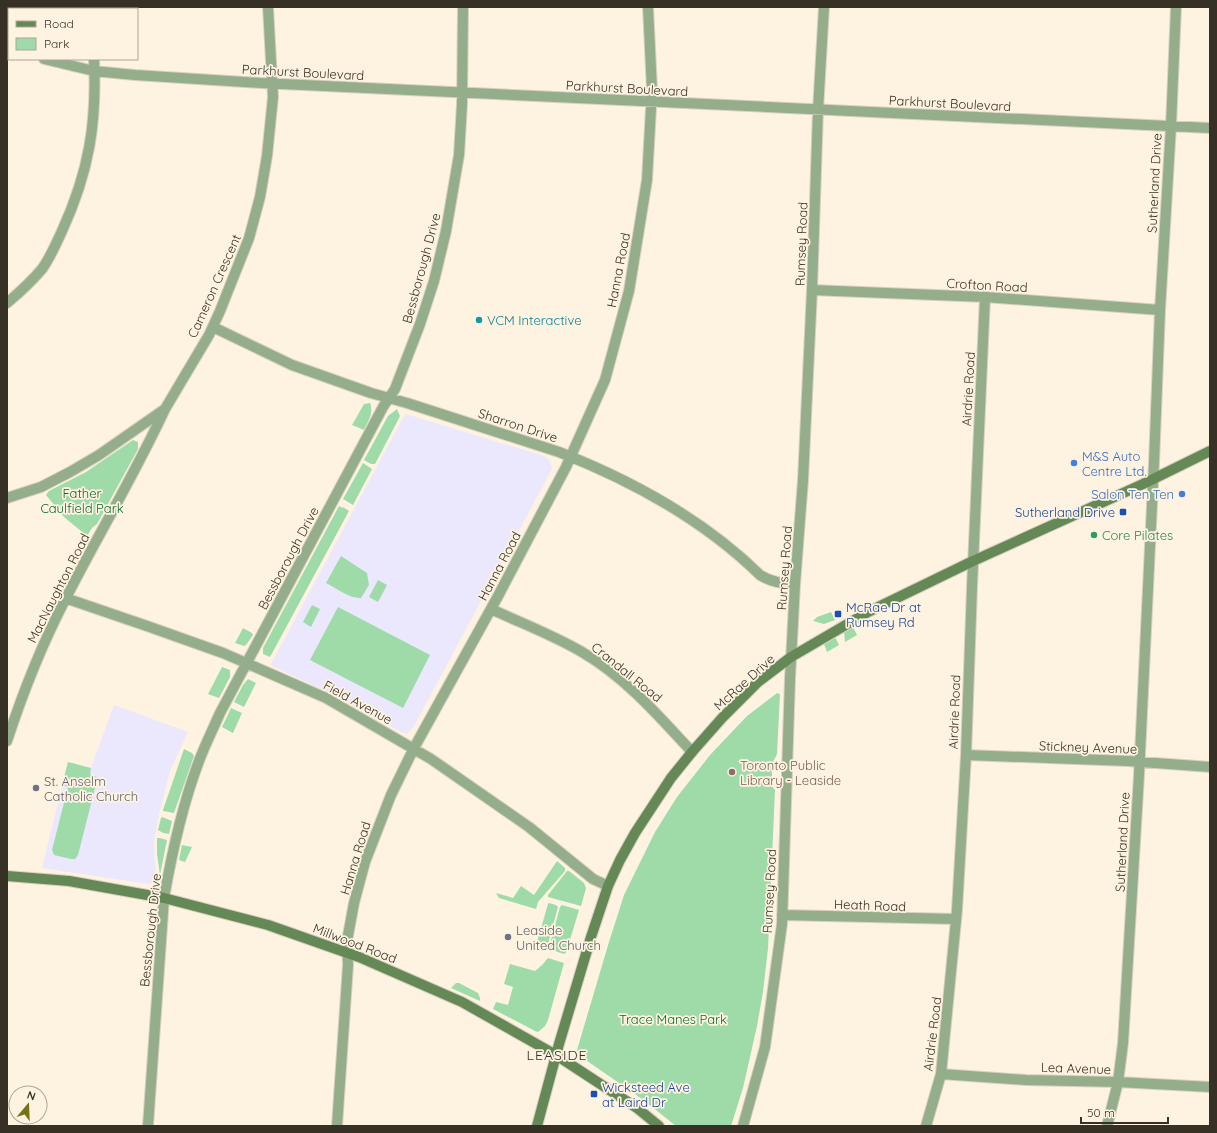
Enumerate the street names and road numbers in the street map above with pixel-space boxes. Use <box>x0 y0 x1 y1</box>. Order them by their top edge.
street label: Parkhurst Boulevard <box>241 61 365 83</box>
street label: Parkhurst Boulevard <box>565 77 689 99</box>
street label: Parkhurst Boulevard <box>888 92 1012 114</box>
street label: Sutherland Drive <box>1143 133 1165 233</box>
street label: Rumsey Road <box>792 202 810 286</box>
street label: Bessborough Drive <box>399 211 443 325</box>
street label: Hanna Road <box>603 231 633 309</box>
street label: Cameron Crescent <box>184 232 244 340</box>
street label: Crofton Road <box>946 275 1028 295</box>
street label: Airdrie Road <box>958 351 978 427</box>
street label: Sharron Drive <box>476 405 560 445</box>
street label: Bessborough Drive <box>254 504 322 612</box>
street label: Rumsey Road <box>773 525 795 611</box>
street label: Hanna Road <box>474 529 524 603</box>
street label: MacNaughton Road <box>23 531 93 645</box>
street label: Crandall Road <box>588 639 666 705</box>
street label: McRae Drive <box>710 651 778 713</box>
street label: Airdrie Road <box>945 674 963 750</box>
street label: Field Avenue <box>321 677 395 727</box>
street label: Stickney Avenue <box>1039 737 1137 757</box>
street label: Sutherland Drive <box>1111 792 1133 892</box>
street label: Hanna Road <box>336 819 374 897</box>
street label: Rumsey Road <box>759 848 779 934</box>
street label: Bessborough Drive <box>136 873 164 987</box>
street label: Heath Road <box>834 896 906 914</box>
street label: Millwood Road <box>311 920 399 966</box>
street label: Airdrie Road <box>920 996 944 1072</box>
street label: Lea Avenue <box>1041 1059 1111 1077</box>

